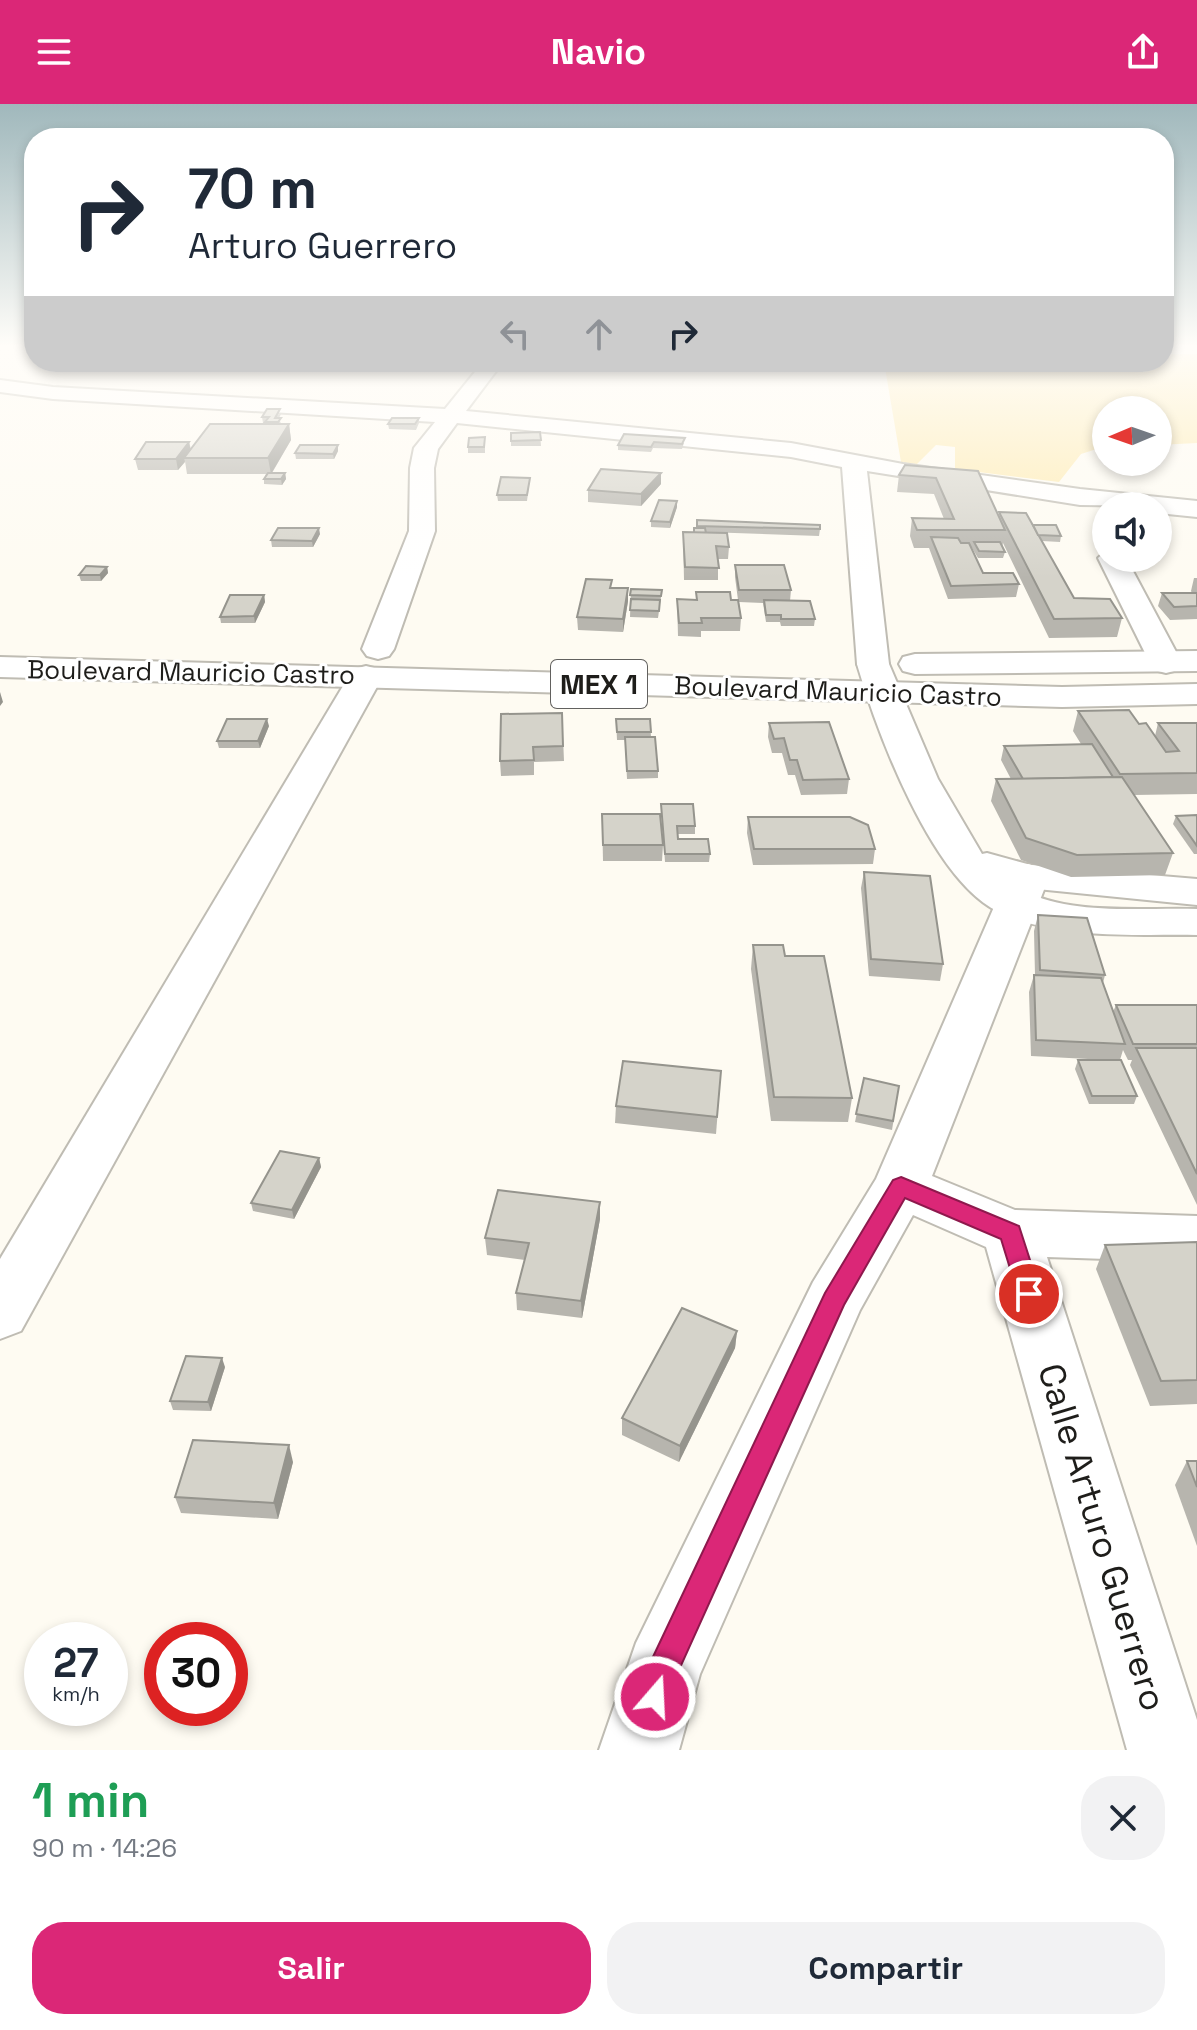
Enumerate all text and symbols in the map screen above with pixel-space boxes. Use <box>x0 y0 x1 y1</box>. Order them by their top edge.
text: Navio <box>551 29 646 75</box>
icon: menu <box>32 30 76 74</box>
icon: share <box>1121 30 1165 74</box>
text: 70 m <box>188 153 317 224</box>
icon: right <box>56 160 160 264</box>
text: Arturo Guerrero <box>188 223 457 269</box>
icon: left <box>493 312 537 356</box>
icon: ahead <box>577 312 621 356</box>
icon: right <box>661 312 705 356</box>
north arrow <box>1092 396 1172 476</box>
map controls <box>1092 396 1172 572</box>
button: sound <box>1092 492 1172 572</box>
street label: Boulevard Mauricio Castro <box>27 652 355 692</box>
road number: MEX 1 <box>551 660 647 708</box>
street label: Boulevard Mauricio Castro <box>674 668 1002 714</box>
pin <box>995 1260 1063 1328</box>
icon: arrive <box>1007 1272 1051 1316</box>
street label: Calle Arturo Guerrero <box>1027 1358 1177 1717</box>
speed limit sign: 30 <box>144 1622 248 1726</box>
text: 27 <box>53 1638 99 1689</box>
position arrow <box>613 1655 697 1739</box>
text: km/h <box>52 1681 100 1707</box>
text: 1 min <box>32 1770 149 1831</box>
button: close <box>1081 1776 1165 1860</box>
text: 90 m · 14:26 <box>32 1831 177 1865</box>
button: Salir <box>32 1922 591 2014</box>
button: Compartir <box>607 1922 1165 2014</box>

